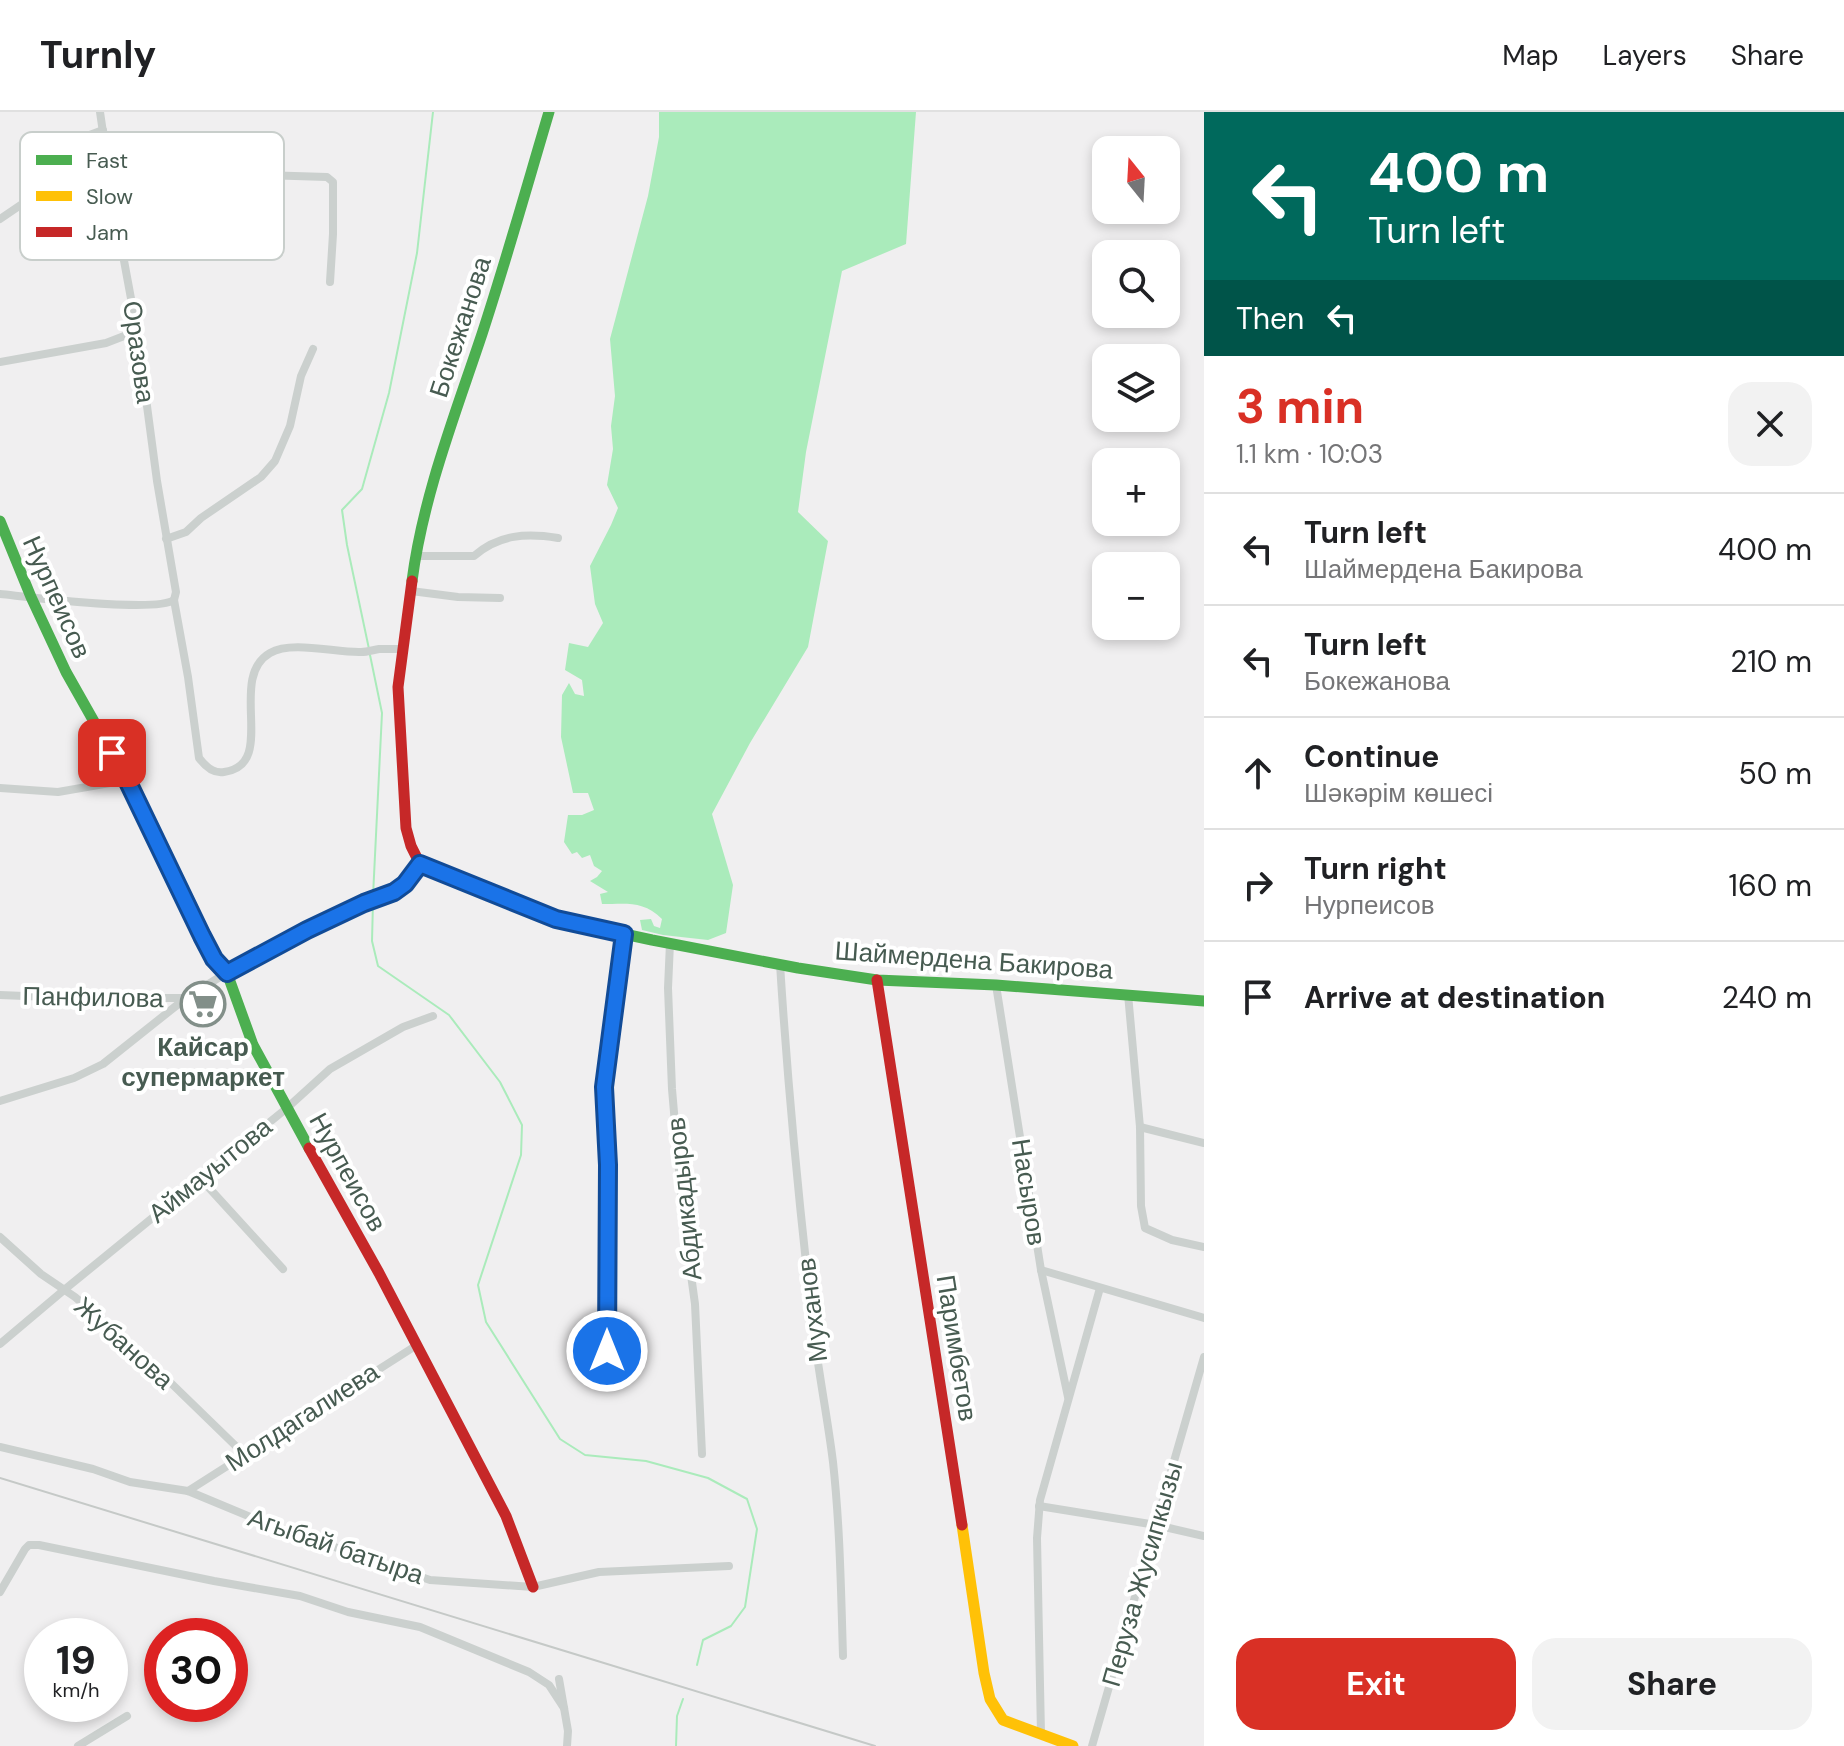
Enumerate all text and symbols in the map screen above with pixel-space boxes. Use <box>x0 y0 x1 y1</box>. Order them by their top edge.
text: Turnly <box>40 30 156 80</box>
text: Map <box>1502 37 1559 74</box>
text: Layers <box>1603 37 1687 74</box>
text: Share <box>1731 37 1804 74</box>
legend <box>20 132 284 260</box>
north arrow <box>1092 136 1180 224</box>
map controls <box>1092 136 1180 640</box>
text: 400 m <box>1368 136 1549 209</box>
icon: left <box>1236 144 1340 248</box>
text: Fast <box>86 146 128 175</box>
text: Slow <box>86 182 133 211</box>
text: Turn left <box>1368 207 1505 254</box>
text: Jam <box>86 218 129 247</box>
button: search <box>1092 240 1180 328</box>
street label: Бокежанова <box>421 252 499 402</box>
icon: left <box>1320 296 1364 340</box>
street label: Оразова <box>115 299 163 406</box>
text: Then <box>1236 299 1304 338</box>
button: layers <box>1092 344 1180 432</box>
text: 3 min <box>1236 375 1364 438</box>
button: close <box>1728 382 1812 466</box>
text: 1.1 km · 10:03 <box>1236 437 1383 471</box>
button: + <box>1092 448 1180 536</box>
text: Turn left <box>1304 513 1427 552</box>
icon: left <box>1236 527 1280 571</box>
street label: Нурпеисов <box>15 530 99 664</box>
text: 400 m <box>1718 530 1812 569</box>
button: − <box>1092 552 1180 640</box>
text: Шаймердена Бакирова <box>1304 552 1583 586</box>
text: Turn left <box>1304 625 1427 664</box>
icon: left <box>1236 639 1280 683</box>
text: 210 m <box>1730 642 1812 681</box>
text: Бокежанова <box>1304 664 1450 698</box>
pin <box>78 719 146 787</box>
icon: arrive <box>90 731 134 775</box>
text: Continue <box>1304 737 1439 776</box>
icon: ahead <box>1236 751 1280 795</box>
text: 50 m <box>1738 754 1812 793</box>
text: Шәкәрім көшесі <box>1304 776 1493 810</box>
text: Turn right <box>1304 849 1447 888</box>
icon: right <box>1236 863 1280 907</box>
text: 160 m <box>1729 866 1812 905</box>
text: Нурпеисов <box>1304 888 1435 922</box>
street label: Шаймердена Бакирова <box>834 933 1115 987</box>
icon: arrive <box>1236 975 1280 1019</box>
text: Arrive at destination <box>1304 978 1605 1017</box>
text: 240 m <box>1722 978 1812 1017</box>
street label: Панфилова <box>22 979 164 1015</box>
supermarket icon: Кайсар супермаркет <box>179 980 227 1028</box>
place label: Кайсар супермаркет <box>121 1030 285 1094</box>
street label: Нурпеисов <box>301 1107 395 1237</box>
street label: Аймауытова <box>141 1109 279 1230</box>
street label: Абдикадыров <box>659 1116 709 1282</box>
street label: Насыров <box>1004 1136 1054 1248</box>
street label: Муханов <box>789 1256 835 1364</box>
street label: Паримбетов <box>929 1272 985 1424</box>
street label: Жубанова <box>67 1289 181 1397</box>
position arrow <box>565 1309 649 1393</box>
street label: Молдагалиева <box>219 1354 386 1479</box>
street label: Перуза Жусипкызы <box>1094 1458 1190 1690</box>
street label: Агыбай батыра <box>244 1500 429 1592</box>
speed limit sign: 30 <box>144 1618 248 1722</box>
text: 19 <box>56 1634 96 1686</box>
button: Exit <box>1236 1638 1516 1730</box>
button: Share <box>1532 1638 1812 1730</box>
text: km/h <box>52 1677 100 1703</box>

